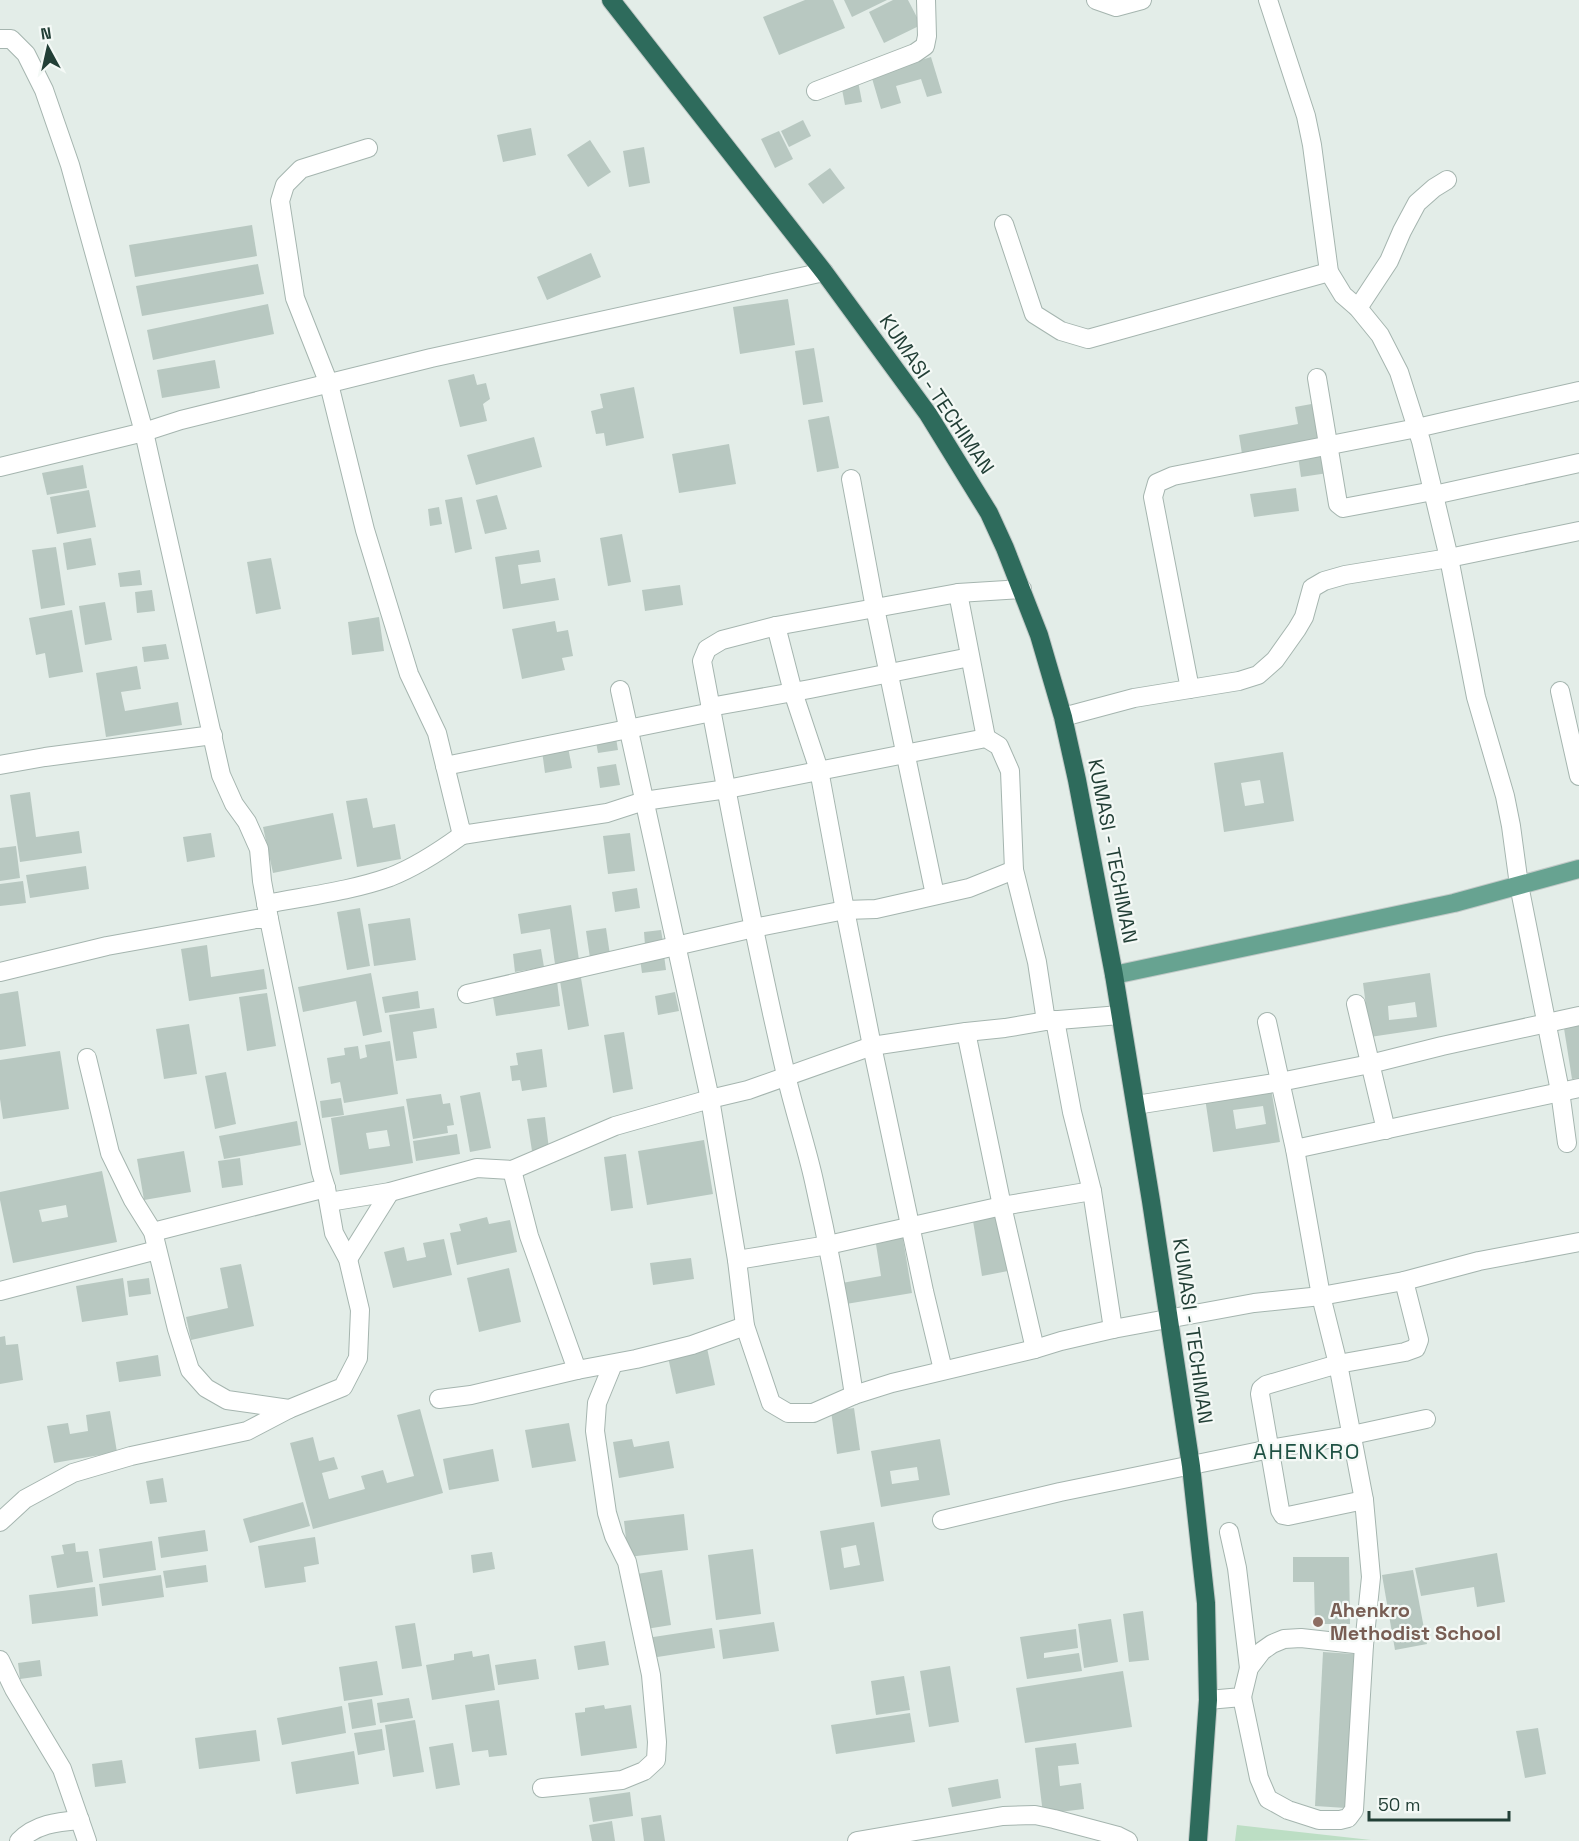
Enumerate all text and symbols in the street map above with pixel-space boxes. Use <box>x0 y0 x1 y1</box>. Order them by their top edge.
north arrow <box>18 18 78 78</box>
text: N <box>39 22 53 45</box>
street label: KUMASI - TECHIMAN <box>874 309 1000 479</box>
street label: KUMASI - TECHIMAN <box>1082 757 1144 945</box>
street label: KUMASI - TECHIMAN <box>1167 1236 1219 1426</box>
district label: AHENKRO <box>1253 1437 1361 1465</box>
place label: Ahenkro Methodist School <box>1330 1597 1501 1646</box>
marker: Ahenkro Methodist School <box>1311 1615 1325 1629</box>
scale bar <box>1369 1784 1508 1822</box>
text: 50 m <box>1378 1793 1420 1816</box>

